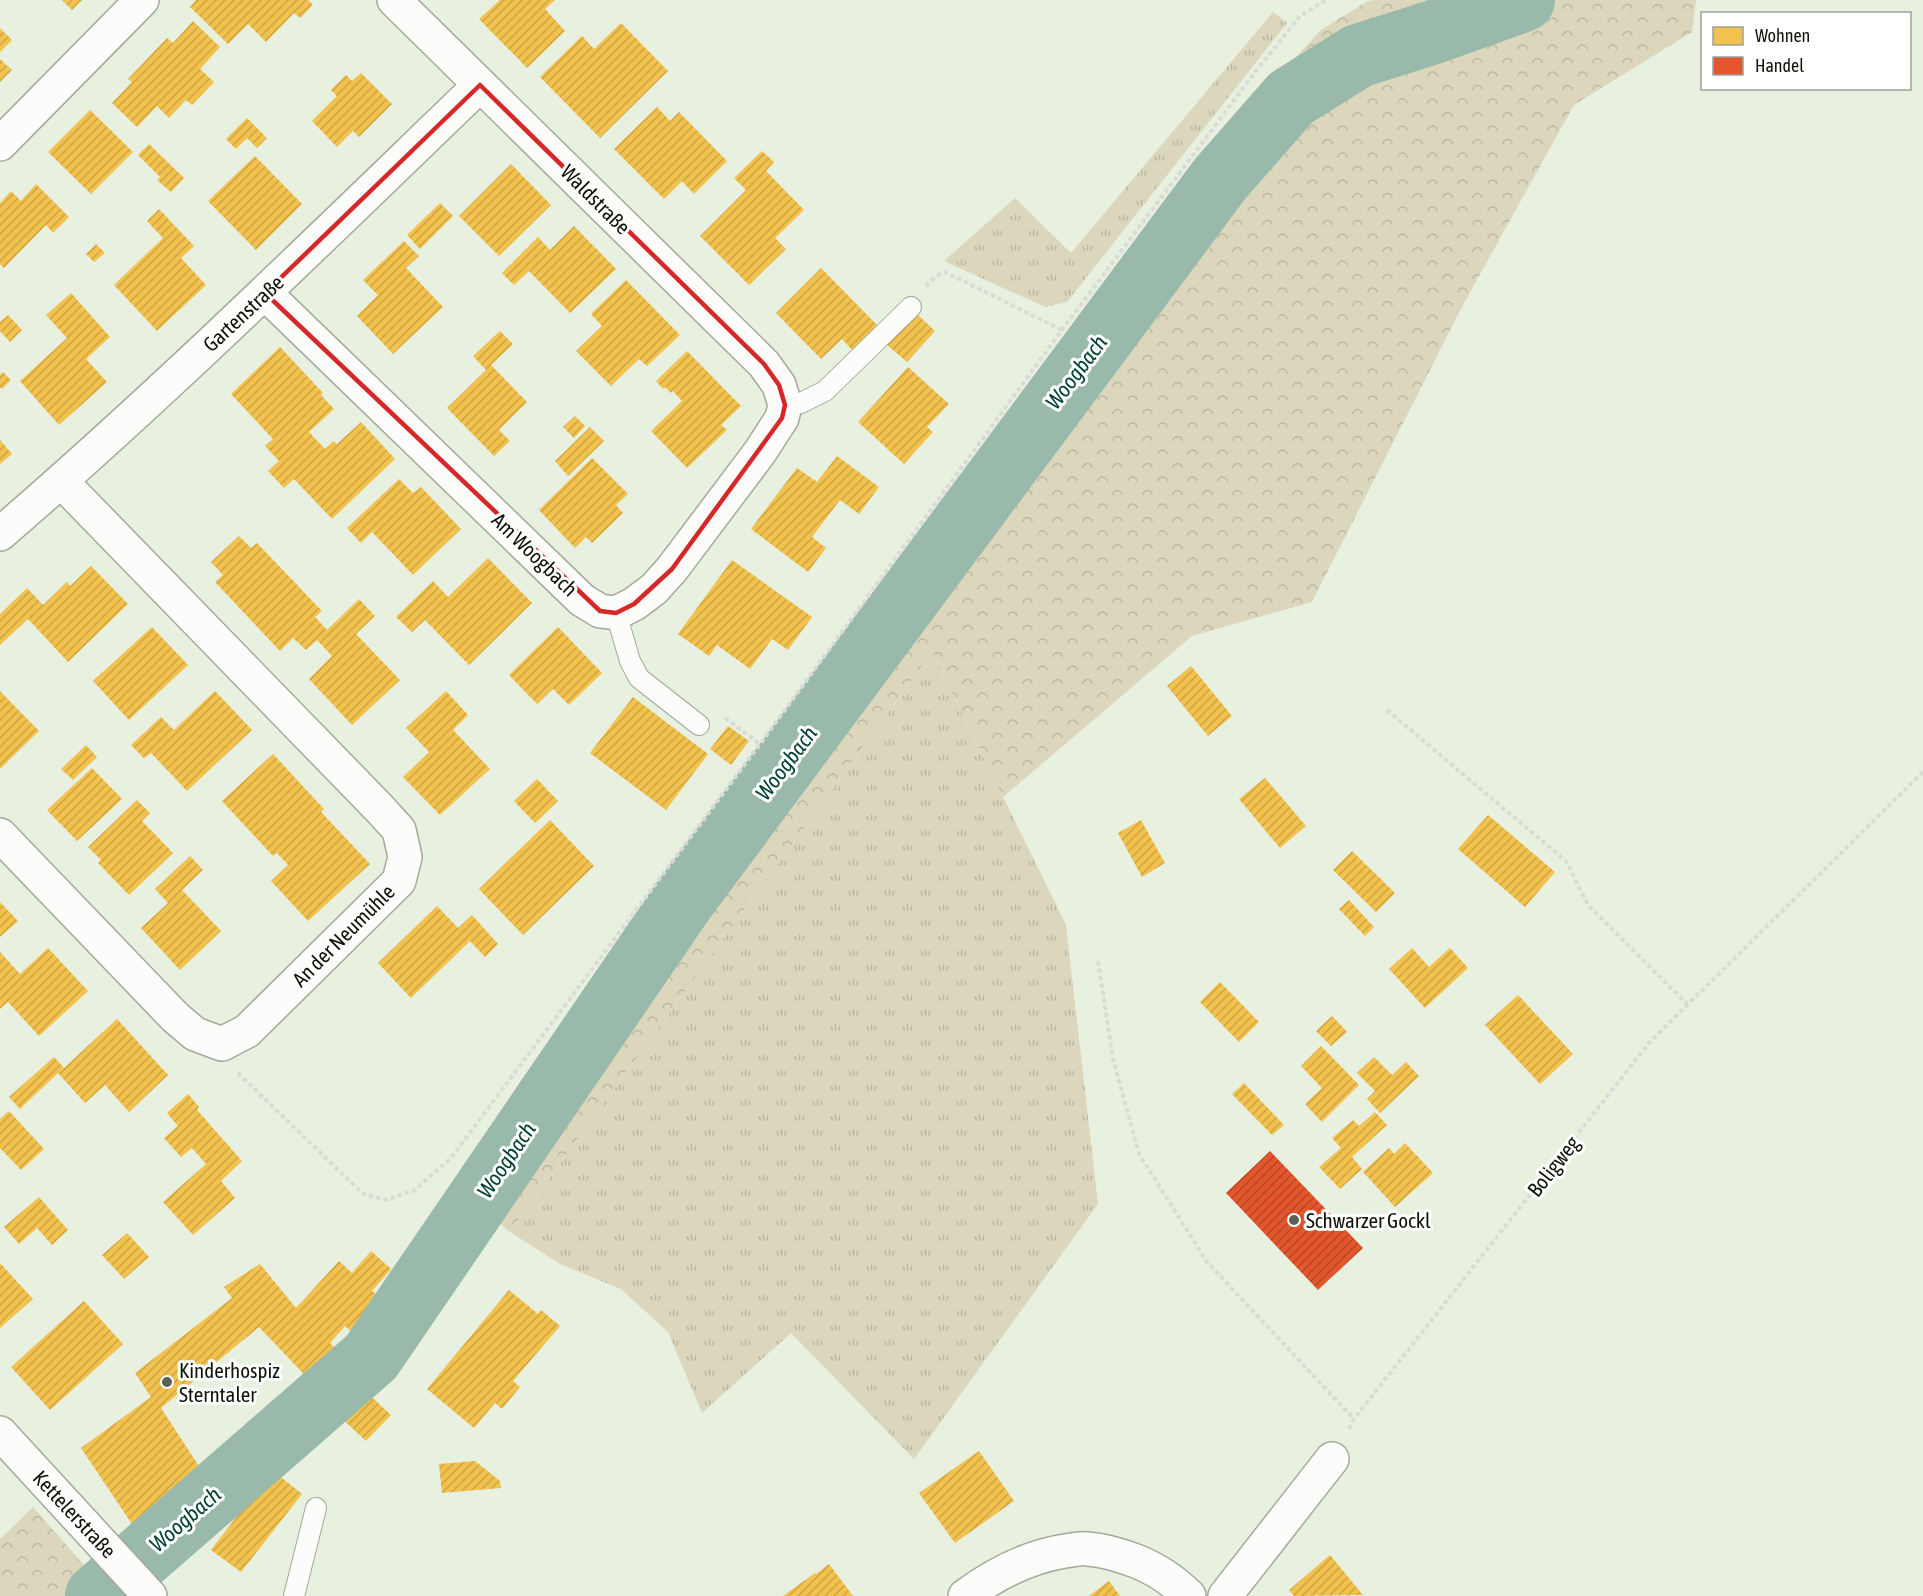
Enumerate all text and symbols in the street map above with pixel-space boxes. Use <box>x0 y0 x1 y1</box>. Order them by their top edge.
legend <box>1701 12 1911 90</box>
text: Wohnen <box>1755 25 1810 46</box>
text: Handel <box>1755 55 1804 76</box>
street label: Waldstraße <box>556 159 636 239</box>
street label: Gartenstraße <box>198 270 288 356</box>
water label: Woogbach <box>1040 330 1112 414</box>
street label: Am Woogbach <box>487 507 583 601</box>
water label: Woogbach <box>750 721 822 805</box>
street label: An der Neumühle <box>287 879 399 991</box>
water label: Woogbach <box>471 1117 541 1203</box>
street label: Boligweg <box>1522 1131 1584 1201</box>
place label: Schwarzer Gockl <box>1306 1208 1431 1232</box>
marker: Schwarzer Gockl <box>1287 1213 1301 1227</box>
place label: Kinderhospiz Sterntaler <box>179 1358 280 1406</box>
marker: Kinderhospiz Sterntaler <box>160 1375 174 1389</box>
street label: Kettelerstraße <box>29 1465 121 1563</box>
water label: Woogbach <box>144 1481 226 1557</box>

